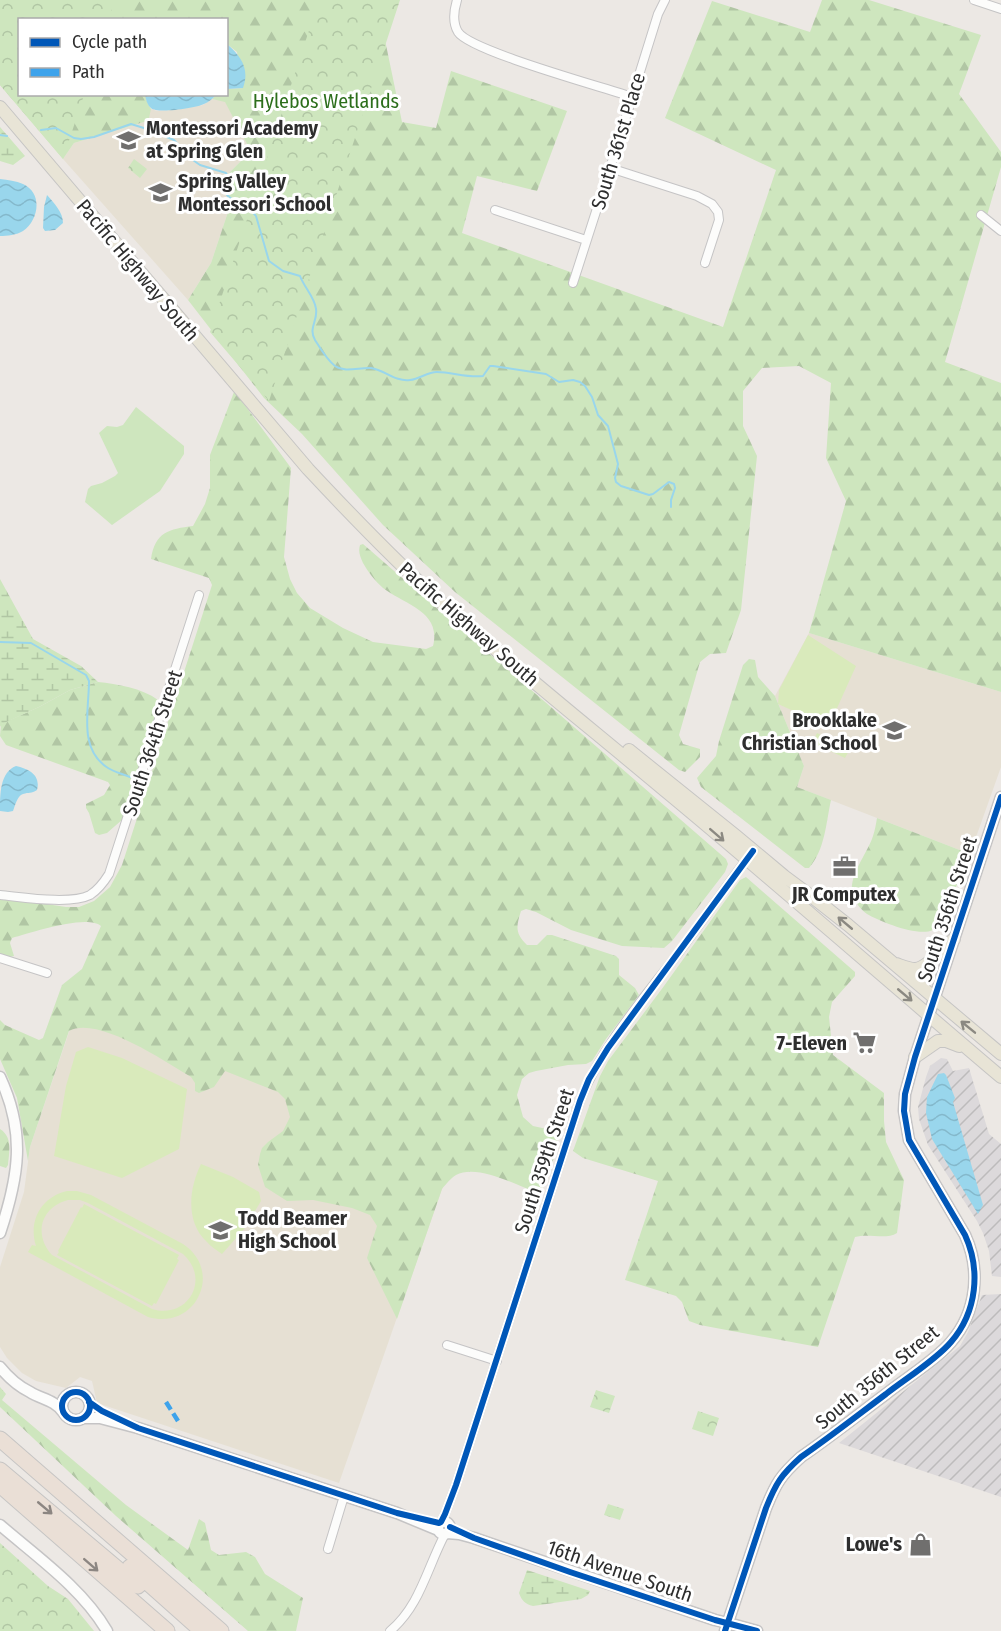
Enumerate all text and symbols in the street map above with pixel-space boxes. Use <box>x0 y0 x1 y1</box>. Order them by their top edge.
legend <box>18 18 228 96</box>
text: Cycle path <box>72 31 147 53</box>
text: Path <box>72 61 105 83</box>
street label: South 361st Place <box>586 70 650 212</box>
park label: Hylebos Wetlands <box>253 89 399 113</box>
place label: Montessori Academy at Spring Glen <box>146 116 319 163</box>
school or university icon: Montessori Academy at Spring Glen <box>115 127 141 153</box>
place label: Spring Valley Montessori School <box>178 169 332 216</box>
school or university icon: Spring Valley Montessori School <box>147 180 173 206</box>
street label: Pacific Highway South <box>72 194 204 346</box>
street label: Pacific Highway South <box>394 557 544 691</box>
street label: South 364th Street <box>117 666 187 819</box>
place label: Brooklake Christian School <box>742 708 878 755</box>
school or university icon: Brooklake Christian School <box>882 718 908 744</box>
one-way arrow <box>709 828 724 842</box>
street label: South 356th Street <box>912 833 982 985</box>
office icon: JR Computex <box>831 854 857 880</box>
place label: JR Computex <box>791 882 897 906</box>
one-way arrow <box>838 916 853 930</box>
one-way arrow <box>897 988 912 1002</box>
one-way arrow <box>960 1021 976 1034</box>
supermarket icon: 7-Eleven <box>852 1030 878 1056</box>
place label: 7-Eleven <box>776 1031 847 1055</box>
street label: South 359th Street <box>509 1085 579 1237</box>
place label: Todd Beamer High School <box>238 1206 348 1253</box>
school or university icon: Todd Beamer High School <box>207 1217 233 1243</box>
street label: South 356th Street <box>810 1320 944 1434</box>
one-way arrow <box>37 1501 53 1514</box>
shop icon: Lowe's <box>907 1531 933 1557</box>
place label: Lowe's <box>846 1532 902 1556</box>
street label: 16th Avenue South <box>544 1535 696 1607</box>
one-way arrow <box>84 1558 99 1572</box>

